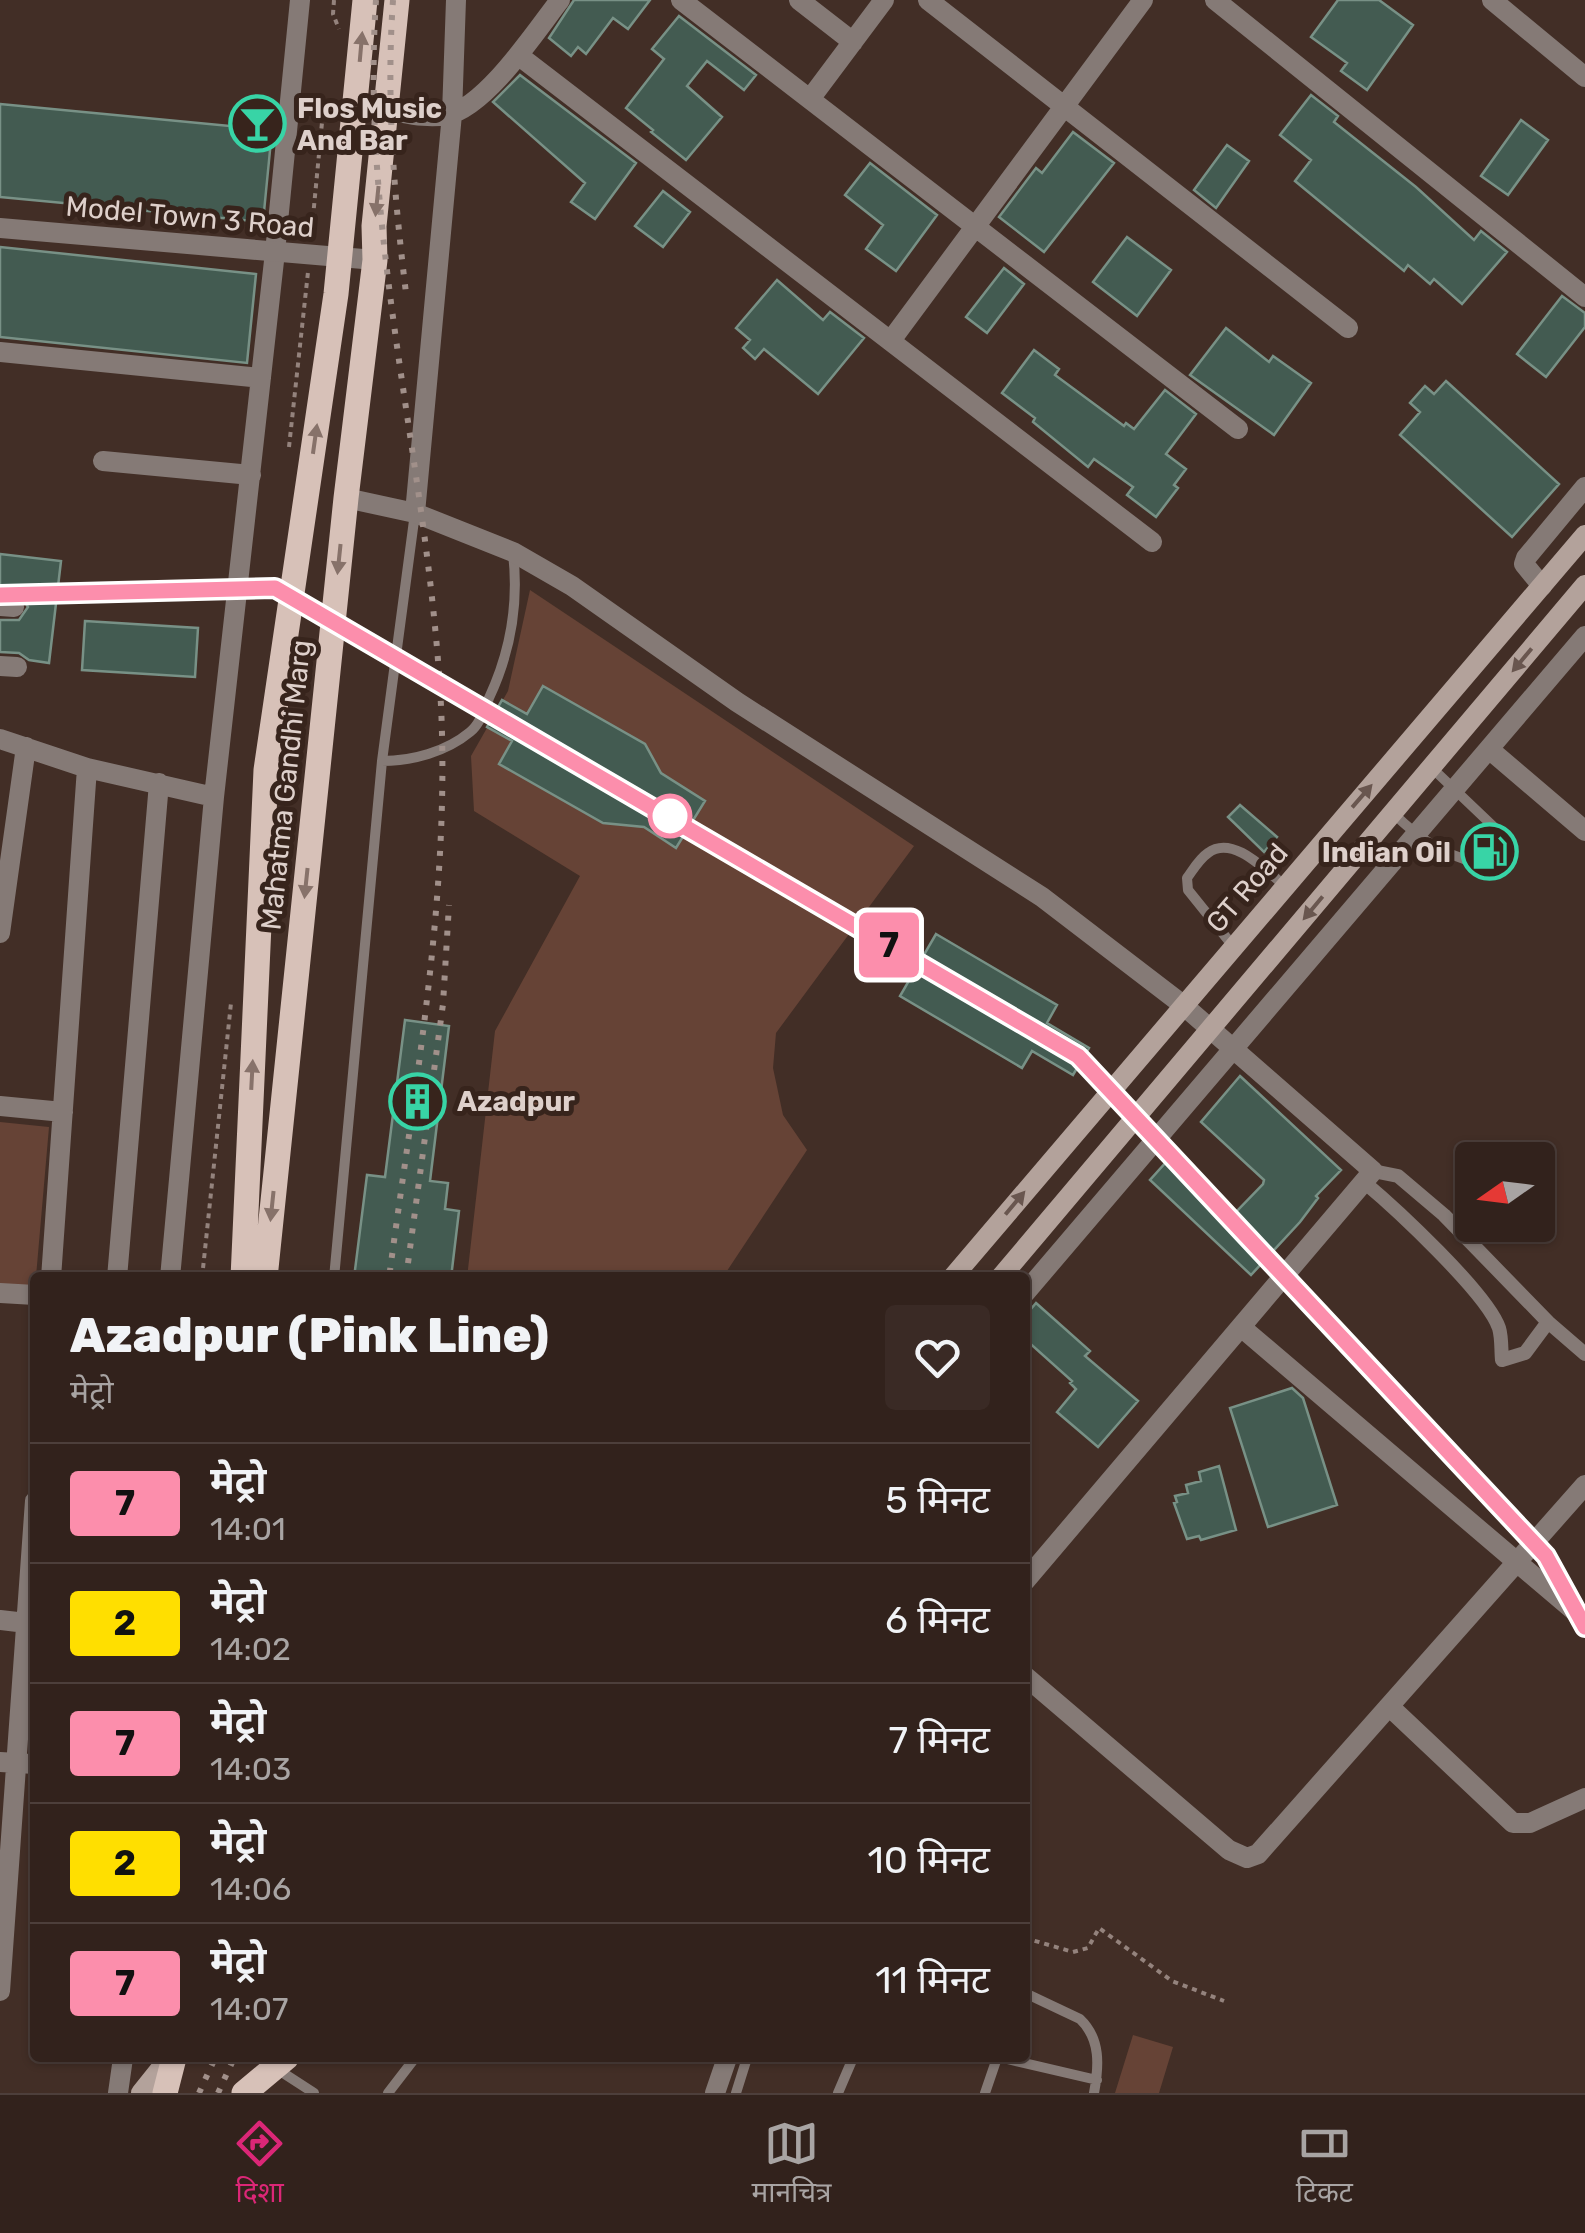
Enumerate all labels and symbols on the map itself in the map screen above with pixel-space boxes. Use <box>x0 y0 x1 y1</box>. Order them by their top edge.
one-way arrow <box>353 30 369 62</box>
place label: Flos Music And Bar <box>297 92 442 157</box>
bar icon: Flos Music And Bar <box>228 94 288 154</box>
one-way arrow <box>368 186 384 218</box>
street label: Model Town 3 Road <box>64 190 316 244</box>
one-way arrow <box>307 423 323 454</box>
one-way arrow <box>331 544 347 576</box>
street label: Mahatma Gandhi Marg <box>254 638 318 932</box>
one-way arrow <box>1512 647 1534 672</box>
one-way arrow <box>1350 784 1372 809</box>
unlabelled marker <box>649 795 691 837</box>
fuel station icon: Indian Oil <box>1460 822 1520 882</box>
place label: Indian Oil <box>1322 836 1451 869</box>
street label: GT Road <box>1199 837 1295 939</box>
one-way arrow <box>297 867 313 899</box>
one-way arrow <box>1303 896 1325 921</box>
line badge: 7 <box>856 912 922 978</box>
one-way arrow <box>245 1059 261 1091</box>
building icon: Azadpur <box>388 1071 448 1131</box>
place label: Azadpur <box>457 1085 575 1118</box>
north arrow <box>1455 1142 1555 1242</box>
one-way arrow <box>264 1190 280 1222</box>
one-way arrow <box>1003 1191 1025 1216</box>

